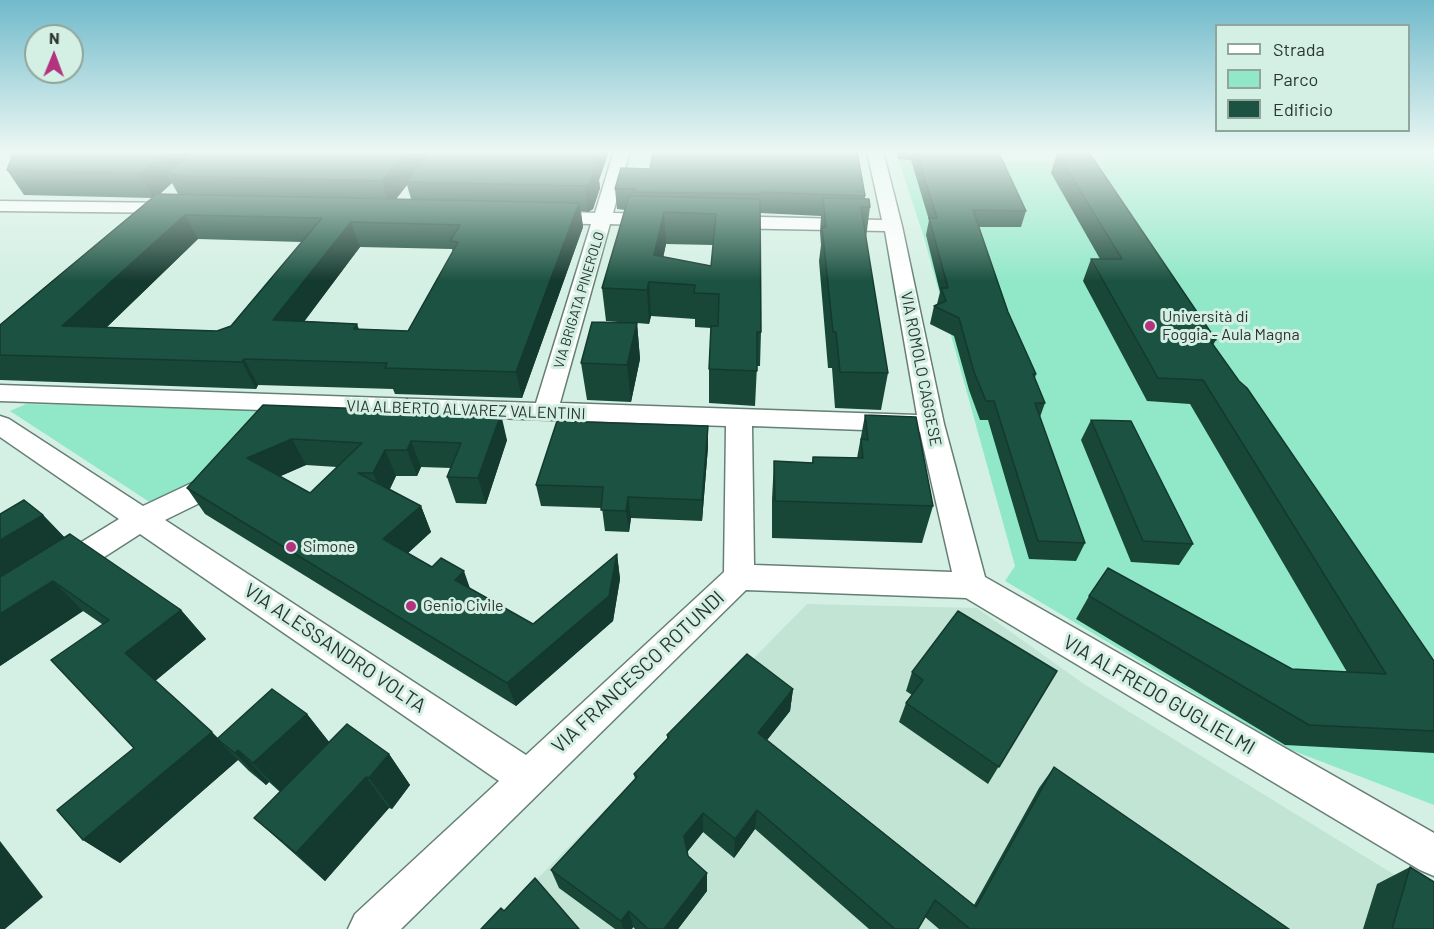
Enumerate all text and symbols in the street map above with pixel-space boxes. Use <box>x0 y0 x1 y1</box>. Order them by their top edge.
north arrow <box>24 24 84 84</box>
legend <box>1215 24 1410 132</box>
text: N <box>49 28 60 47</box>
text: Strada <box>1273 38 1325 60</box>
text: Parco <box>1273 68 1318 90</box>
text: Edificio <box>1273 98 1333 120</box>
street label: VIA BRIGATA PINEROLO <box>550 229 608 371</box>
street label: VIA ROMOLO CAGGESE <box>897 290 945 448</box>
place label: Università di Foggia - Aula Magna <box>1162 307 1300 345</box>
marker: Università di Foggia - Aula Magna <box>1143 319 1157 333</box>
street label: VIA ALBERTO ALVAREZ VALENTINI <box>346 396 586 424</box>
place label: Simone <box>303 537 355 557</box>
marker: Simone <box>284 540 298 554</box>
street label: VIA ALESSANDRO VOLTA <box>239 578 431 718</box>
street label: VIA FRANCESCO ROTUNDI <box>547 586 729 758</box>
place label: Genio Civile <box>423 596 504 616</box>
marker: Genio Civile <box>404 599 418 613</box>
street label: VIA ALFREDO GUGLIELMI <box>1059 630 1259 760</box>

